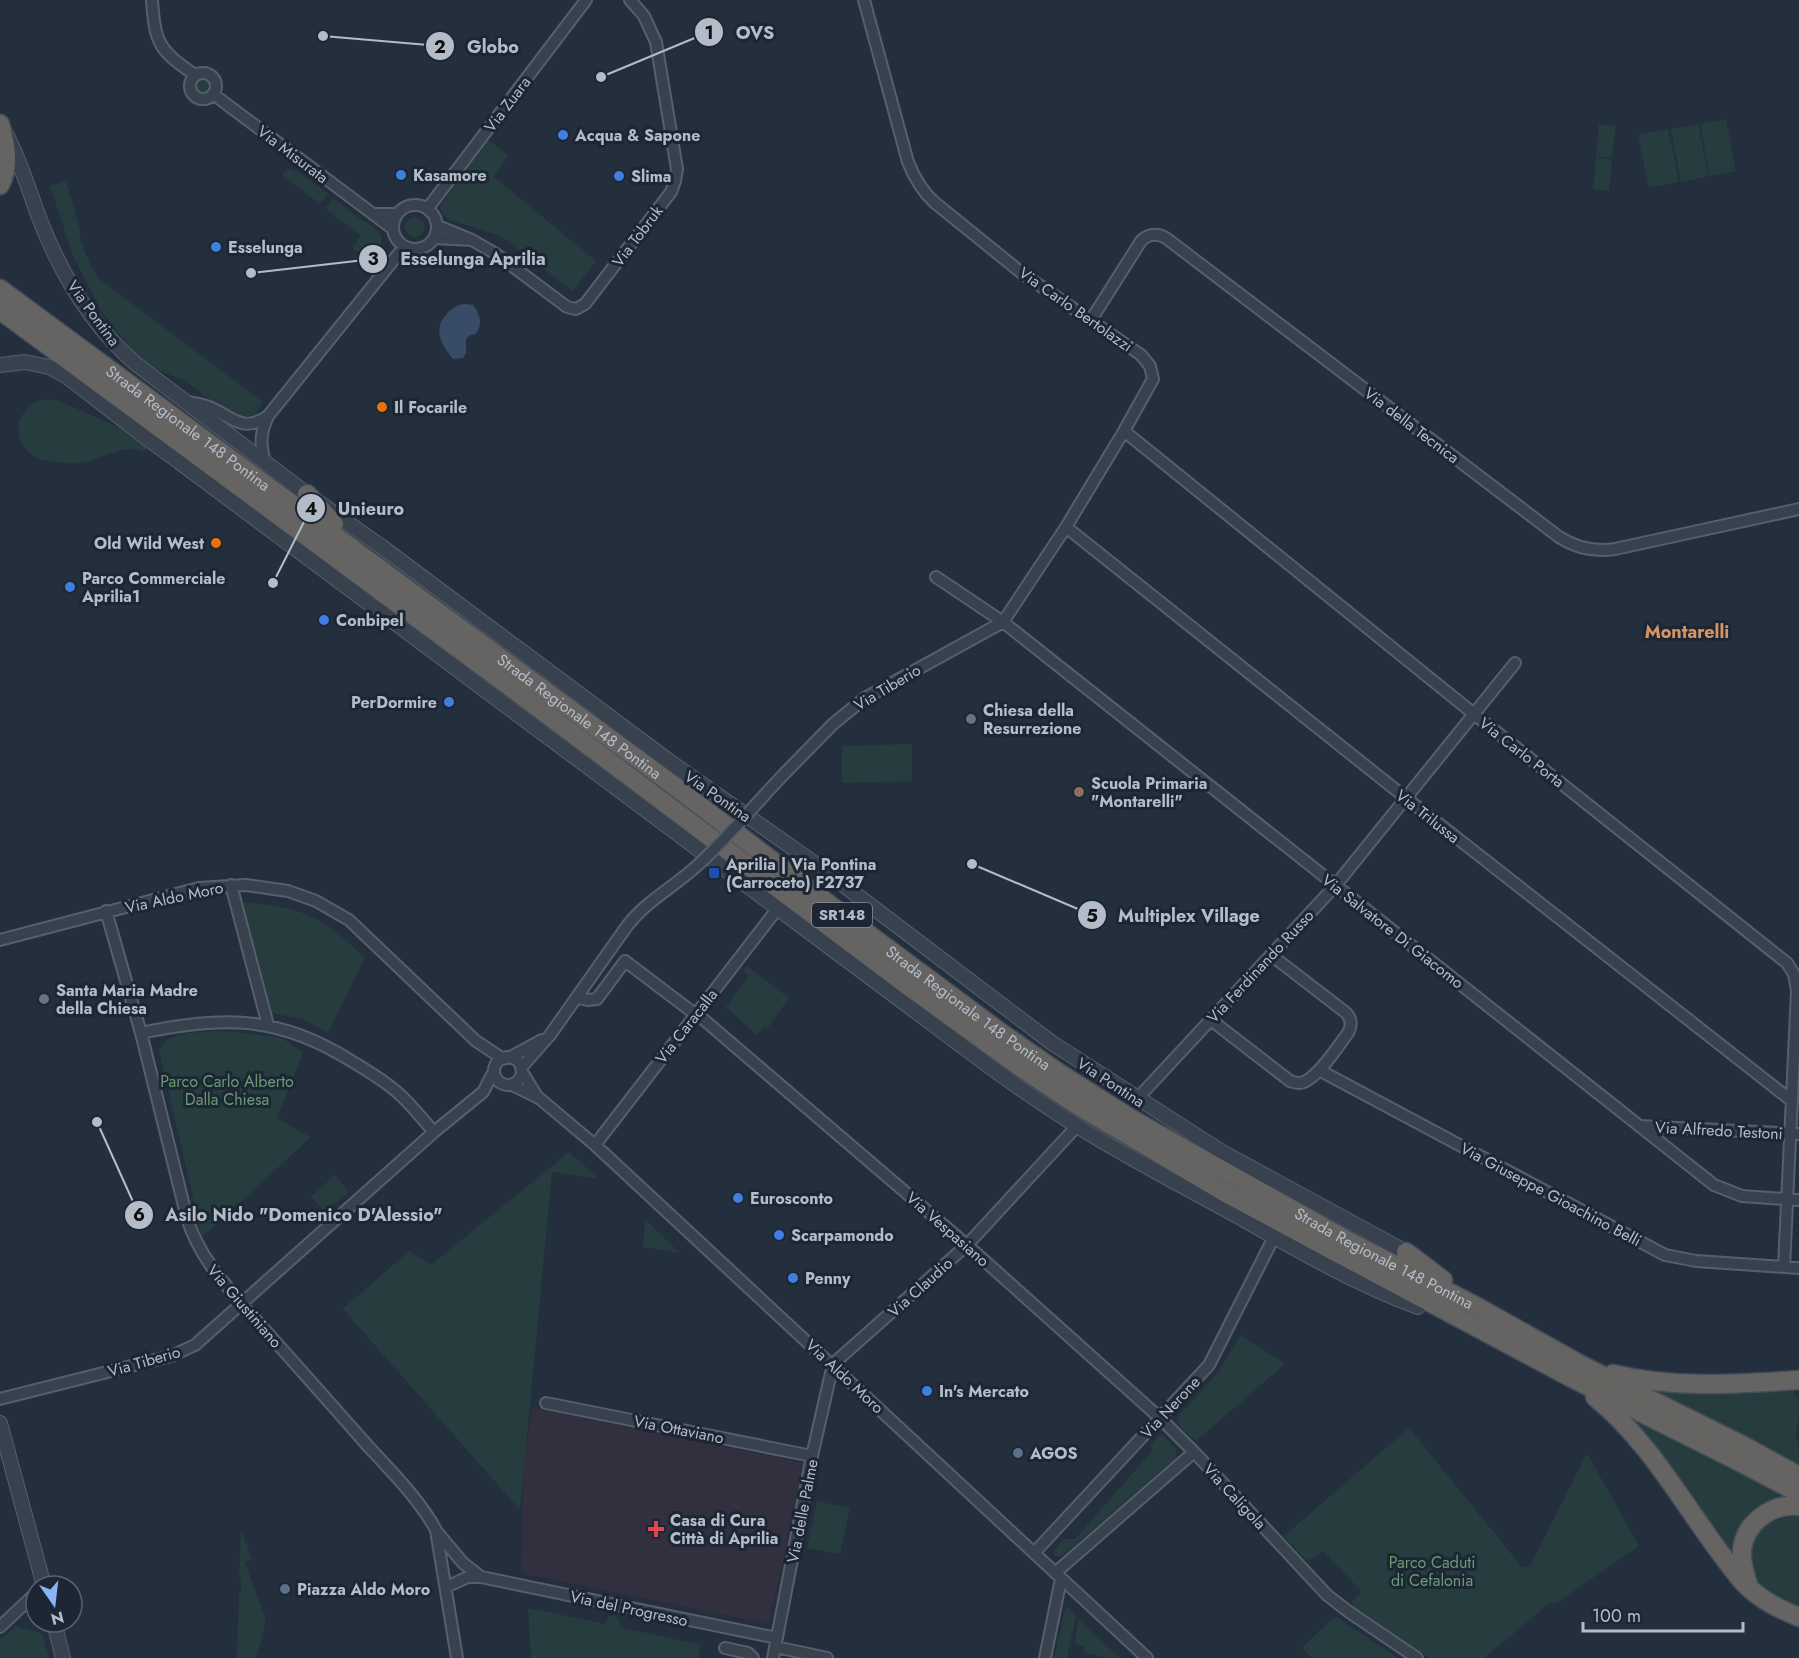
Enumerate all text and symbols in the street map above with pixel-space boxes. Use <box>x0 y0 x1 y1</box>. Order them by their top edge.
callout: OVS <box>694 14 786 50</box>
text: 1 <box>704 20 714 46</box>
text: OVS <box>736 20 774 46</box>
callout: Globo <box>425 28 531 64</box>
text: 2 <box>434 34 446 60</box>
text: Globo <box>467 34 519 60</box>
street label: Via Zuara <box>479 72 536 137</box>
street label: Via Misurata <box>252 120 333 189</box>
place label: Acqua & Sapone <box>574 124 700 147</box>
marker: Acqua & Sapone <box>556 128 570 142</box>
place label: Kasamore <box>413 164 487 187</box>
place label: Slima <box>631 165 671 188</box>
marker: Kasamore <box>394 168 408 182</box>
marker: Slima <box>612 169 626 183</box>
street label: Via Tobruk <box>607 200 669 272</box>
place label: Esselunga <box>228 236 303 259</box>
marker: Esselunga <box>209 240 223 254</box>
callout: Esselunga Aprilia <box>358 241 558 277</box>
text: 3 <box>367 246 379 272</box>
text: Esselunga Aprilia <box>400 246 546 272</box>
street label: Via Carlo Bertolazzi <box>1014 261 1137 357</box>
street label: Via Pontina <box>62 275 125 351</box>
street label: Strada Regionale 148 Pontina <box>101 360 275 497</box>
street label: Via della Tecnica <box>1359 382 1464 469</box>
place label: Il Focarile <box>394 396 467 419</box>
marker: Il Focarile <box>375 400 389 414</box>
callout: Unieuro <box>296 490 417 526</box>
text: 4 <box>305 496 317 522</box>
text: Unieuro <box>338 496 405 522</box>
place label: Old Wild West <box>94 532 205 555</box>
marker: Old Wild West <box>209 536 223 550</box>
place label: Parco Commerciale Aprilia1 <box>81 567 225 608</box>
marker: Parco Commerciale Aprilia1 <box>63 580 77 594</box>
place label: Conbipel <box>336 609 404 632</box>
marker: Conbipel <box>317 613 331 627</box>
district label: Montarelli <box>1645 619 1729 645</box>
street label: Strada Regionale 148 Pontina <box>492 648 666 785</box>
street label: Via Tiberio <box>849 658 925 716</box>
place label: PerDormire <box>351 691 437 714</box>
marker: PerDormire <box>442 695 456 709</box>
place label: Chiesa della Resurrezione <box>983 699 1081 740</box>
marker: Chiesa della Resurrezione <box>964 712 978 726</box>
street label: Via Carlo Porta <box>1474 712 1569 793</box>
street label: Via Pontina <box>680 765 756 828</box>
place label: Scuola Primaria "Montarelli" <box>1091 772 1207 813</box>
street label: Via Trilussa <box>1391 784 1465 849</box>
marker: Scuola Primaria "Montarelli" <box>1072 785 1086 799</box>
place label: Aprilia | Via Pontina (Carroceto) F2737 <box>725 853 876 894</box>
marker: Aprilia | Via Pontina (Carroceto) F2737 <box>707 866 721 880</box>
street label: Via Salvatore Di Giacomo <box>1317 869 1469 994</box>
street label: Via Aldo Moro <box>123 876 226 919</box>
callout: Multiplex Village <box>1077 897 1272 933</box>
road number: SR148 <box>812 903 872 927</box>
text: 5 <box>1086 903 1098 929</box>
text: Multiplex Village <box>1118 903 1260 929</box>
street label: Via Ferdinando Russo <box>1202 904 1319 1028</box>
street label: Strada Regionale 148 Pontina <box>881 940 1055 1076</box>
place label: Santa Maria Madre della Chiesa <box>56 979 198 1020</box>
street label: Via Caracalla <box>650 984 723 1069</box>
marker: Santa Maria Madre della Chiesa <box>37 992 51 1006</box>
street label: Via Pontina <box>1072 1052 1149 1113</box>
park label: Parco Carlo Alberto Dalla Chiesa <box>160 1070 294 1111</box>
street label: Via Alfredo Testoni <box>1655 1116 1783 1145</box>
street label: Via Giuseppe Gioachino Belli <box>1456 1137 1645 1252</box>
place label: Eurosconto <box>750 1187 833 1210</box>
street label: Via Vespasiano <box>901 1187 994 1272</box>
marker: Eurosconto <box>731 1191 745 1205</box>
callout: Asilo Nido "Domenico D'Alessio" <box>124 1197 455 1233</box>
text: 6 <box>133 1202 145 1228</box>
text: Asilo Nido "Domenico D'Alessio" <box>164 1202 443 1228</box>
street label: Strada Regionale 148 Pontina <box>1290 1202 1477 1315</box>
place label: Scarpamondo <box>791 1224 894 1247</box>
marker: Scarpamondo <box>772 1228 786 1242</box>
street label: Via Claudio <box>883 1252 958 1323</box>
street label: Via Giustiniano <box>202 1260 288 1353</box>
place label: Penny <box>805 1267 851 1290</box>
marker: Penny <box>786 1271 800 1285</box>
street label: Via Aldo Moro <box>800 1334 889 1419</box>
street label: Via Tiberio <box>105 1340 183 1383</box>
street label: Via Nerone <box>1135 1371 1206 1444</box>
place label: In's Mercato <box>939 1380 1029 1403</box>
marker: In's Mercato <box>920 1384 934 1398</box>
street label: Via Ottaviano <box>632 1410 726 1450</box>
place label: AGOS <box>1029 1442 1077 1465</box>
marker: AGOS <box>1011 1446 1025 1460</box>
street label: Via delle Palme <box>781 1457 824 1565</box>
street label: Via Caligola <box>1198 1458 1271 1535</box>
place label: Casa di Cura Città di Aprilia <box>670 1509 778 1550</box>
marker: Casa di Cura Città di Aprilia <box>647 1520 665 1538</box>
park label: Parco Caduti di Cefalonia <box>1389 1551 1475 1592</box>
north arrow <box>24 1574 84 1634</box>
place label: Piazza Aldo Moro <box>297 1578 430 1601</box>
marker: Piazza Aldo Moro <box>278 1582 292 1596</box>
street label: Via del Progresso <box>568 1585 690 1632</box>
scale bar <box>1583 1595 1744 1633</box>
text: 100 m <box>1592 1603 1641 1629</box>
text: N <box>49 1605 66 1631</box>

